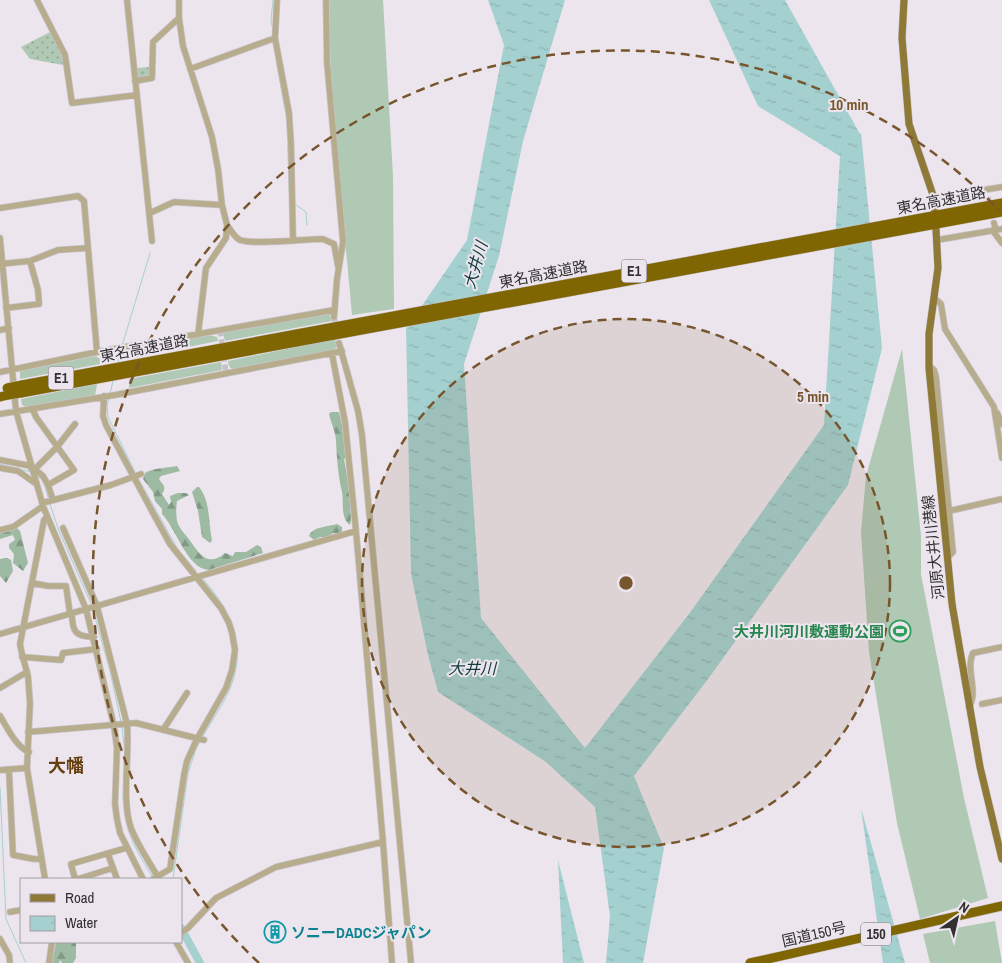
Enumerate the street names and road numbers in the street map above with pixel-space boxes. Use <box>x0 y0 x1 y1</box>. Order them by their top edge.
street label: 東名高速道路 <box>895 181 987 219</box>
street label: 東名高速道路 <box>497 255 589 293</box>
road number: E1 <box>622 260 646 282</box>
street label: 東名高速道路 <box>98 329 190 367</box>
road number: E1 <box>48 366 74 389</box>
street label: 河原大井川港線 <box>917 494 949 600</box>
street label: 国道150号 <box>780 916 848 952</box>
road number: 150 <box>861 922 891 946</box>

